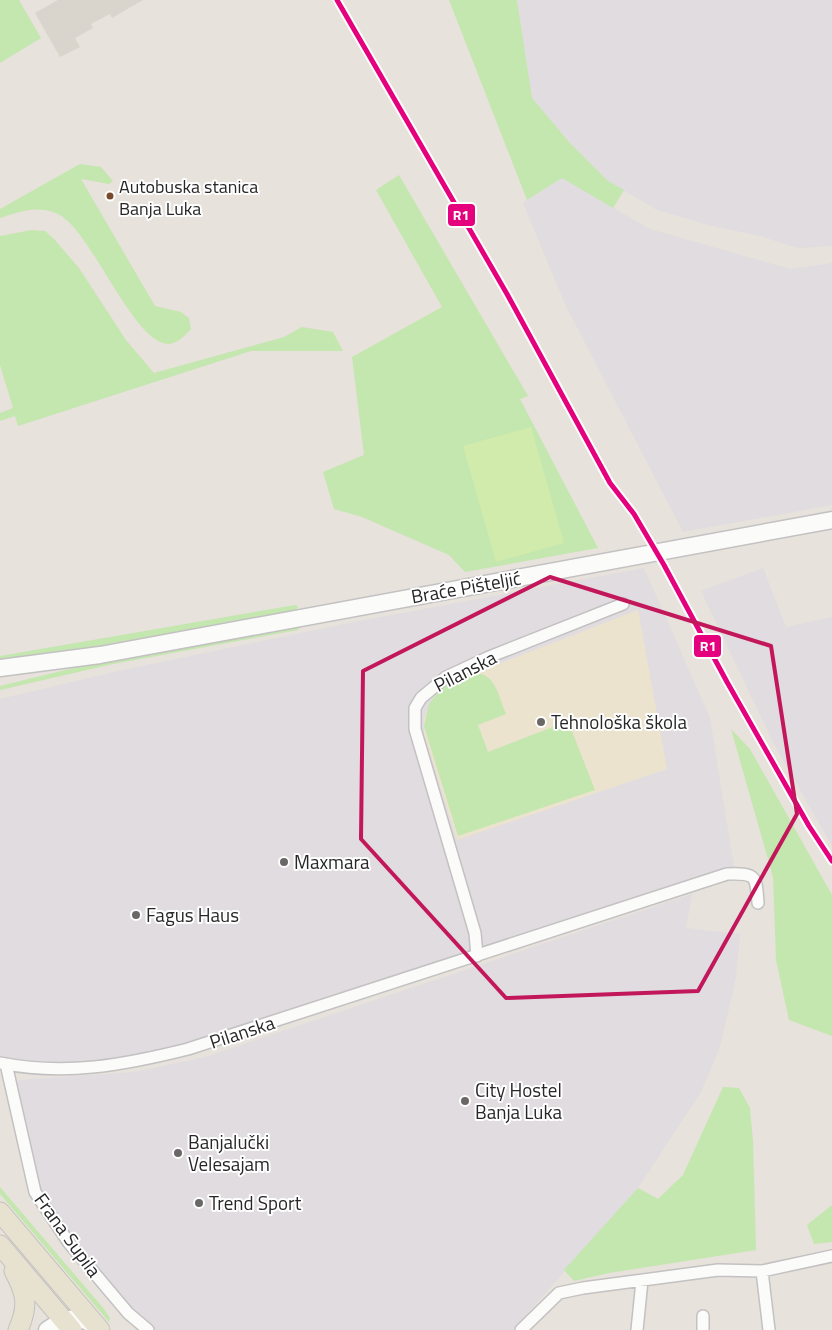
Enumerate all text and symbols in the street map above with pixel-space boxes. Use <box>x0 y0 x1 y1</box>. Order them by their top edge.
place label: Autobuska stanica Banja Luka <box>119 173 258 222</box>
marker: Autobuska stanica Banja Luka <box>105 191 115 201</box>
line badge: R1 <box>447 203 476 227</box>
text: R1 <box>453 204 469 225</box>
street label: Braće Pišteljić <box>409 563 523 610</box>
line badge: R1 <box>693 634 722 658</box>
text: R1 <box>700 635 716 656</box>
street label: Pilanska <box>428 642 502 699</box>
place label: Tehnološka škola <box>551 707 687 736</box>
marker: Tehnološka škola <box>535 716 547 728</box>
place label: Maxmara <box>294 847 370 876</box>
marker: Maxmara <box>278 856 290 868</box>
place label: Fagus Haus <box>146 900 239 929</box>
marker: Fagus Haus <box>130 909 142 921</box>
street label: Pilanska <box>206 1007 279 1056</box>
place label: City Hostel Banja Luka <box>475 1075 562 1126</box>
marker: City Hostel Banja Luka <box>459 1095 471 1107</box>
place label: Banjalučki Velesajam <box>188 1127 270 1178</box>
marker: Banjalučki Velesajam <box>172 1147 184 1159</box>
street label: Frana Supila <box>28 1187 109 1283</box>
place label: Trend Sport <box>209 1188 302 1217</box>
marker: Trend Sport <box>193 1197 205 1209</box>

